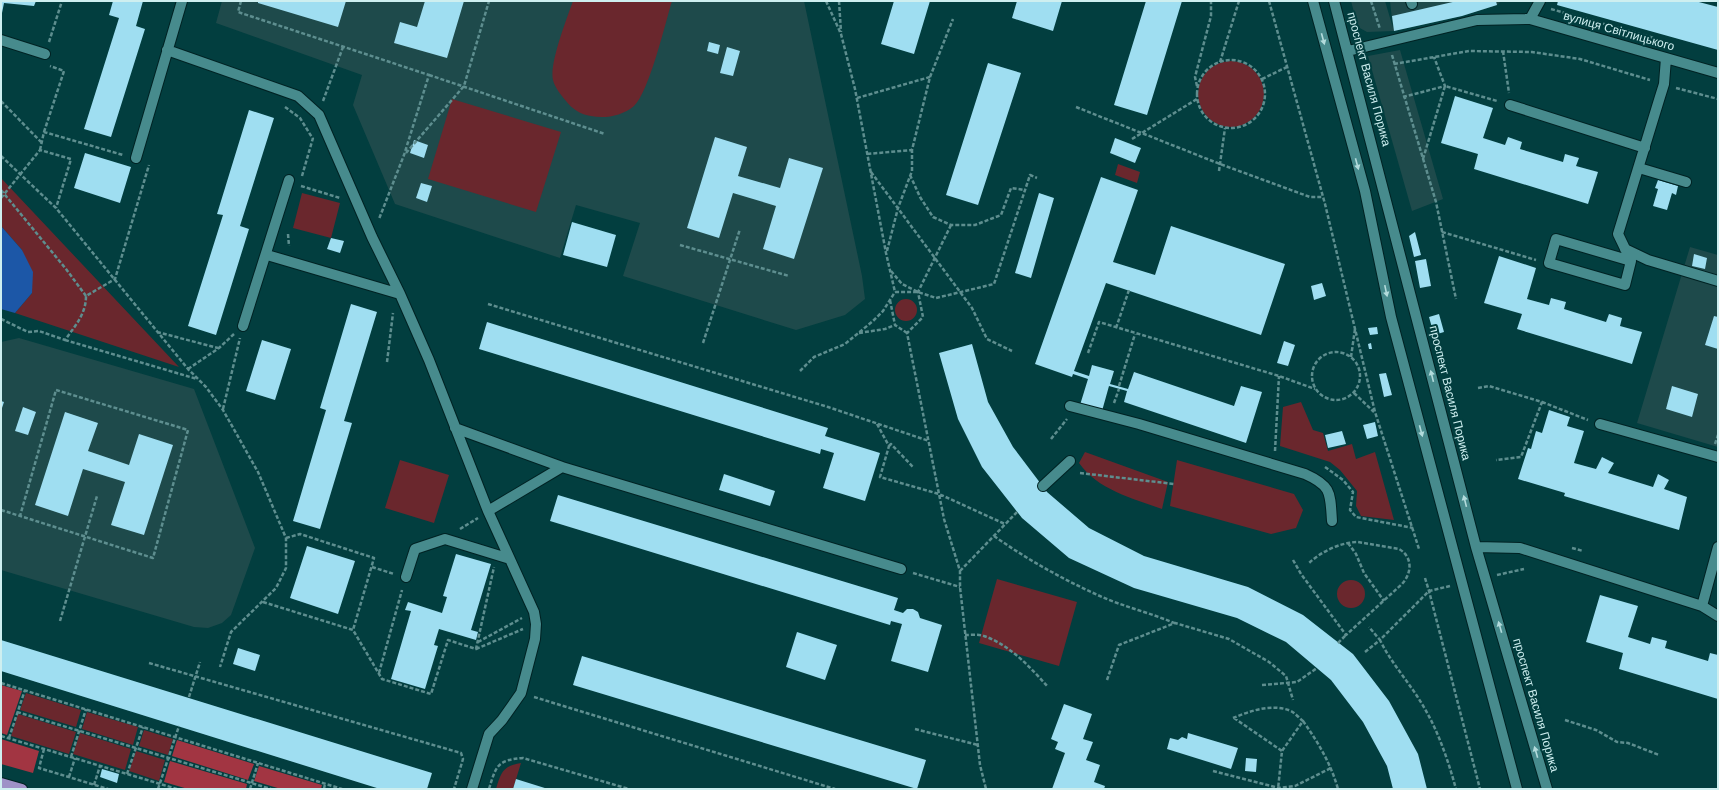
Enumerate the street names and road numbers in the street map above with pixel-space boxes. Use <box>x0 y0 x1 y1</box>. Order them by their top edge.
street label: вулиця Світлицького <box>1562 8 1676 54</box>
street label: проспект Василя Порика <box>1344 10 1394 148</box>
street label: проспект Василя Порика <box>1426 324 1474 462</box>
street label: проспект Василя Порика <box>1510 637 1562 774</box>

